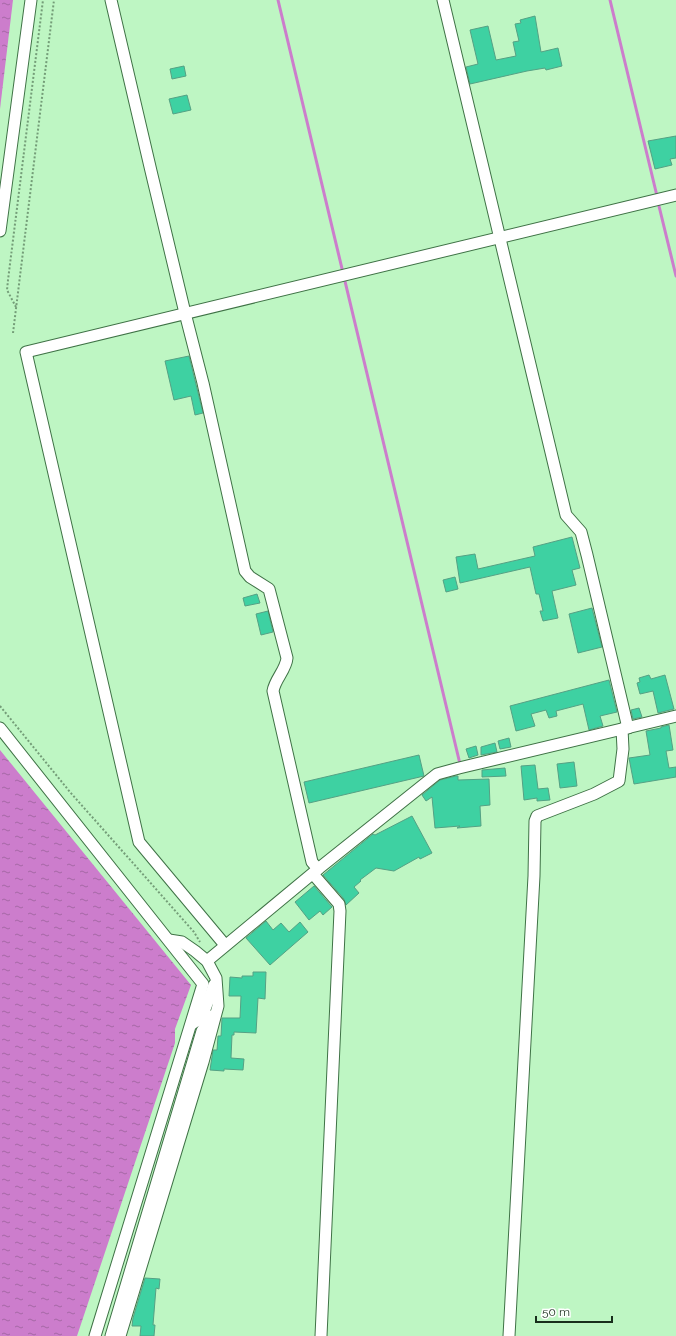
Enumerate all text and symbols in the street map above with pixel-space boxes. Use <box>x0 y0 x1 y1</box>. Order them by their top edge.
scale bar <box>536 1298 612 1324</box>
text: 50 m <box>542 1305 570 1319</box>

